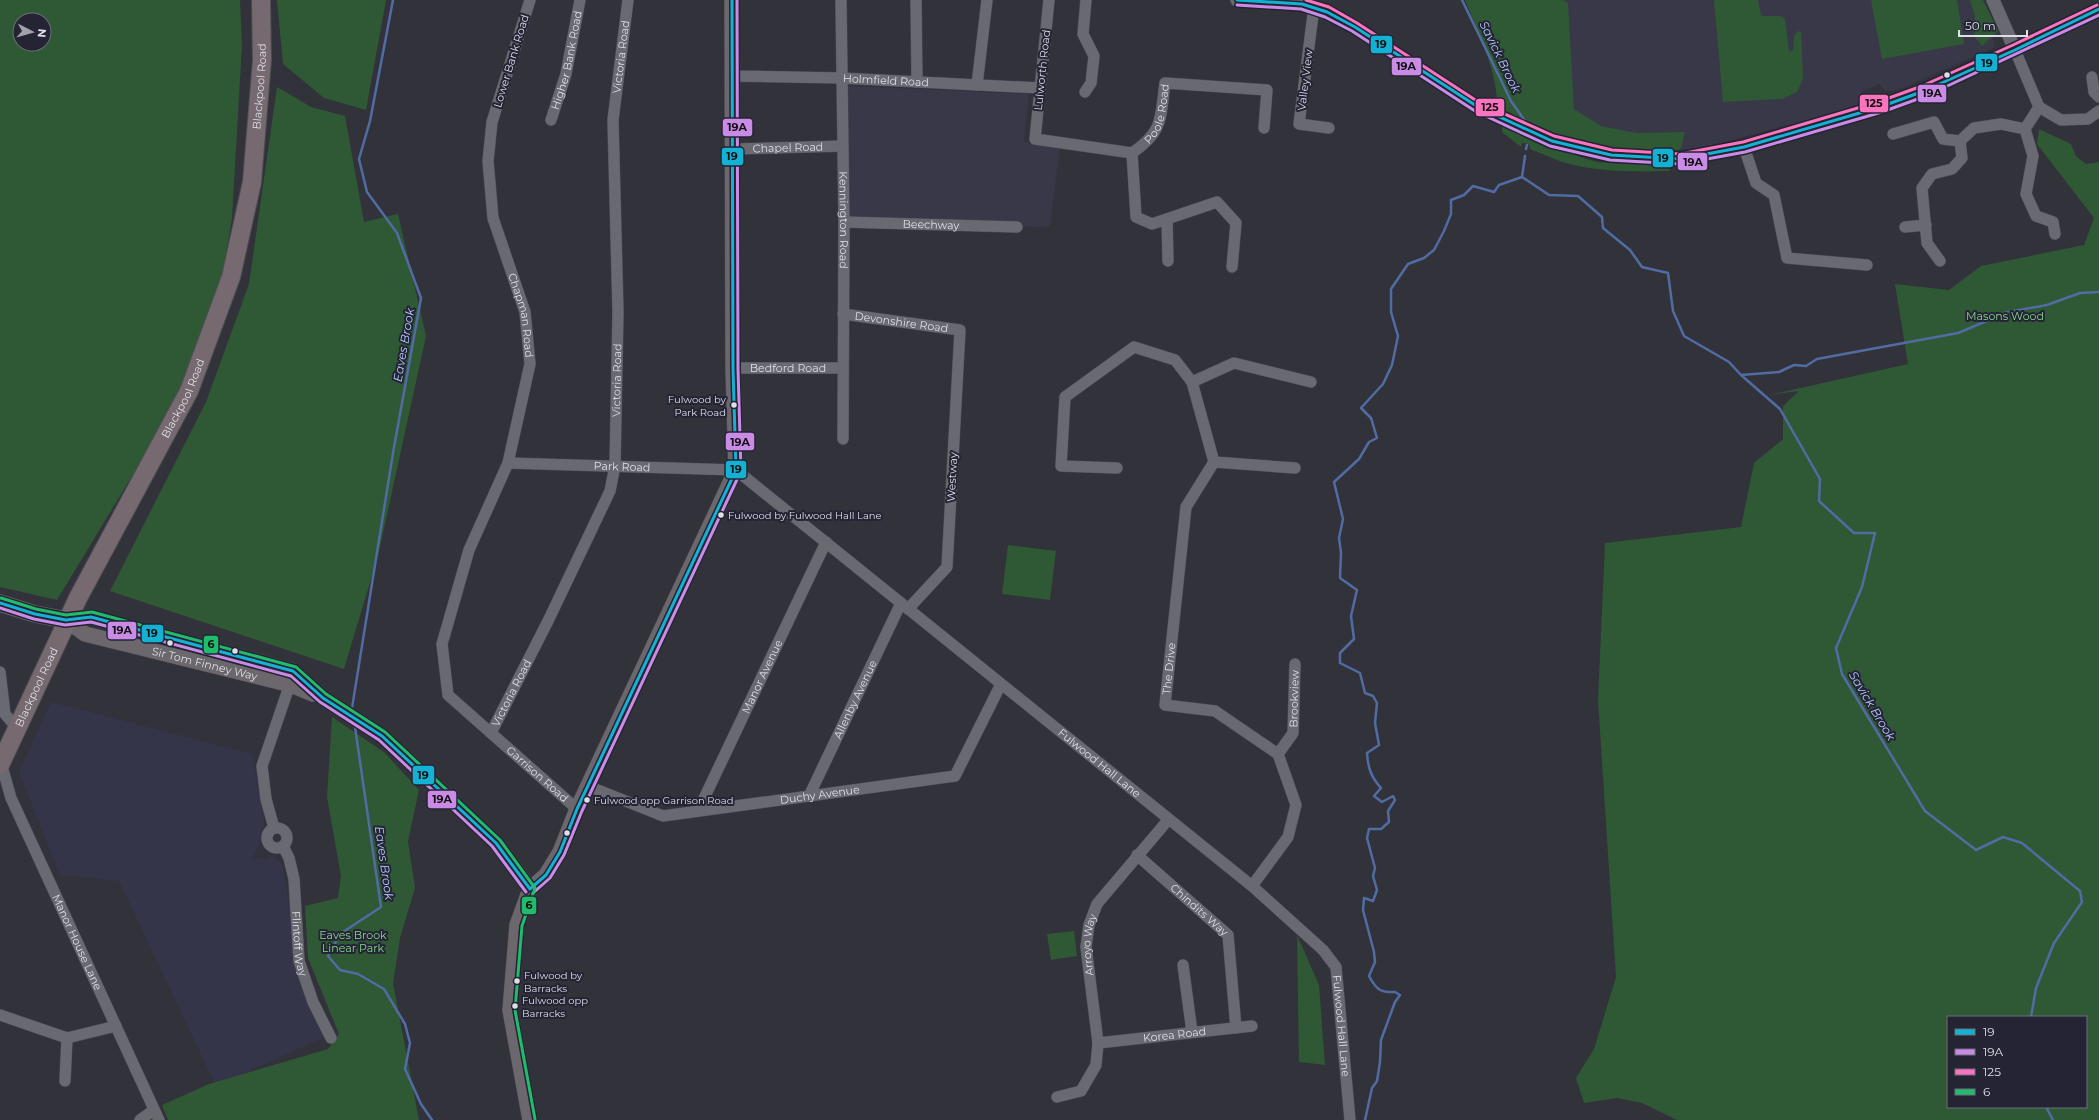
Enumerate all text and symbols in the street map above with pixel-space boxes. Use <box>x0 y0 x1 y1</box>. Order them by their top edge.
street label: Higher Bank Road <box>548 10 585 111</box>
north arrow <box>12 12 52 52</box>
scale bar <box>1959 12 2027 38</box>
street label: Lower Bank Road <box>490 13 532 109</box>
water label: Savick Brook <box>1477 18 1525 96</box>
text: 50 m <box>1965 18 1996 33</box>
street label: Victoria Road <box>609 20 632 94</box>
text: N <box>35 28 49 38</box>
street label: Lulworth Road <box>1031 29 1053 111</box>
line badge: 19 <box>1370 35 1393 54</box>
text: 19 <box>1375 37 1387 51</box>
street label: Blackpool Road <box>249 43 269 130</box>
street label: Valley View <box>1294 48 1316 111</box>
line badge: 19 <box>1975 53 1998 72</box>
text: 19 <box>1981 56 1993 70</box>
line badge: 19A <box>1391 57 1422 76</box>
text: 19A <box>1396 59 1416 73</box>
unlabelled marker <box>1942 70 1952 80</box>
street label: Holmfield Road <box>843 71 929 89</box>
street label: Poole Road <box>1141 83 1172 147</box>
line badge: 19A <box>1917 84 1947 103</box>
text: 19A <box>1922 86 1942 100</box>
line badge: 125 <box>1859 94 1889 113</box>
text: 125 <box>1865 96 1883 110</box>
line badge: 125 <box>1475 98 1505 117</box>
text: 125 <box>1481 100 1499 114</box>
line badge: 19A <box>722 118 753 137</box>
text: 19A <box>727 120 747 134</box>
street label: Chapel Road <box>753 140 823 155</box>
line badge: 19 <box>721 147 744 166</box>
line badge: 19 <box>1652 148 1674 168</box>
text: 19 <box>726 149 738 163</box>
text: 19 <box>1657 151 1669 165</box>
line badge: 19A <box>1677 152 1708 171</box>
text: 19A <box>1683 155 1703 169</box>
street label: Kennington Road <box>836 171 851 269</box>
street label: Beechway <box>902 217 960 232</box>
street label: Chapman Road <box>505 271 536 358</box>
water label: Eaves Brook <box>390 306 418 383</box>
street label: Devonshire Road <box>854 309 949 335</box>
park label: Masons Wood <box>1966 309 2044 323</box>
street label: Victoria Road <box>609 343 624 417</box>
street label: Blackpool Road <box>158 357 207 440</box>
street label: Bedford Road <box>750 361 826 375</box>
place label: Fulwood by Park Road <box>668 393 727 419</box>
marker: Fulwood by Park Road <box>729 400 739 410</box>
line badge: 19A <box>725 432 755 451</box>
text: 19A <box>730 435 750 449</box>
street label: Westway <box>944 452 960 502</box>
street label: Park Road <box>593 459 651 474</box>
line badge: 19 <box>725 460 747 479</box>
text: 19 <box>730 462 742 476</box>
place label: Fulwood by Fulwood Hall Lane <box>728 509 882 522</box>
marker: Fulwood by Fulwood Hall Lane <box>716 510 726 520</box>
line badge: 19A <box>107 621 137 640</box>
text: 19A <box>112 623 132 637</box>
line badge: 19 <box>141 624 164 643</box>
text: 19 <box>146 626 158 640</box>
line badge: 6 <box>203 635 219 654</box>
text: 6 <box>207 637 215 651</box>
street label: Manor Avenue <box>738 637 786 716</box>
unlabelled marker <box>165 638 175 648</box>
street label: The Drive <box>1159 642 1179 695</box>
street label: Sir Tom Finney Way <box>151 644 259 683</box>
street label: Blackpool Road <box>12 645 61 729</box>
unlabelled marker <box>230 646 240 656</box>
street label: Victoria Road <box>489 657 534 729</box>
street label: Allenby Avenue <box>830 657 880 741</box>
water label: Savick Brook <box>1846 668 1899 744</box>
street label: Brookview <box>1286 669 1302 728</box>
street label: Fulwood Hall Lane <box>1055 726 1144 801</box>
street label: Garrison Road <box>504 743 571 805</box>
line badge: 19 <box>412 765 435 785</box>
text: 19 <box>417 768 429 782</box>
street label: Duchy Avenue <box>779 782 861 807</box>
line badge: 19A <box>427 790 457 809</box>
text: 19A <box>432 792 452 806</box>
place label: Fulwood opp Garrison Road <box>594 794 733 807</box>
marker: Fulwood opp Garrison Road <box>582 795 592 805</box>
water label: Eaves Brook <box>372 825 397 902</box>
unlabelled marker <box>562 828 572 838</box>
street label: Chindits Way <box>1167 881 1231 939</box>
street label: Manor House Lane <box>49 892 105 993</box>
line badge: 6 <box>521 896 537 915</box>
text: 6 <box>525 898 533 912</box>
street label: Flintoff Way <box>289 911 311 978</box>
street label: Arroyo Way <box>1079 912 1100 977</box>
park label: Eaves Brook Linear Park <box>319 928 387 955</box>
place label: Fulwood by Barracks <box>524 969 583 995</box>
street label: Fulwood Hall Lane <box>1330 974 1353 1078</box>
marker: Fulwood by Barracks <box>512 976 522 986</box>
place label: Fulwood opp Barracks <box>522 994 588 1020</box>
marker: Fulwood opp Barracks <box>510 1001 520 1011</box>
legend <box>1947 1016 2087 1108</box>
street label: Korea Road <box>1142 1024 1207 1045</box>
text: 19 <box>1983 1024 1995 1039</box>
text: 19A <box>1983 1044 2004 1059</box>
text: 125 <box>1983 1064 2001 1079</box>
text: 6 <box>1983 1084 1990 1099</box>

